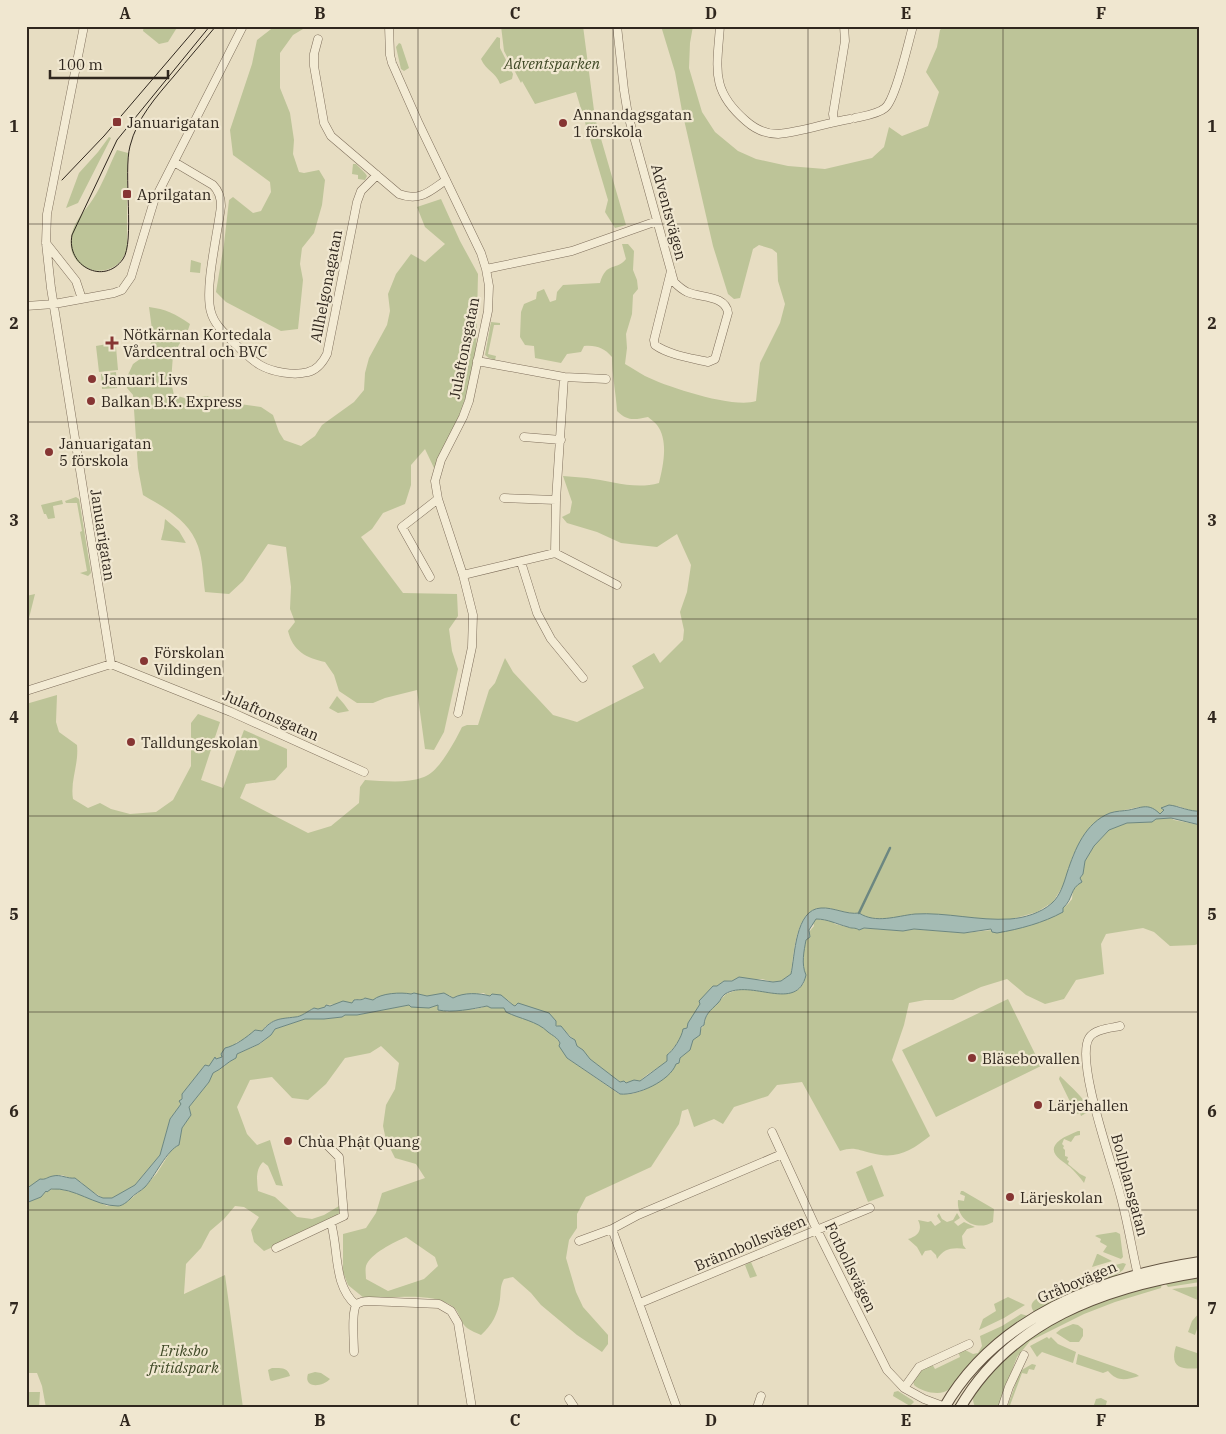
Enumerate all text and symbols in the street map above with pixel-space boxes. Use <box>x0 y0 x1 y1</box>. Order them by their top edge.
text: A <box>119 3 131 23</box>
text: B <box>314 3 326 23</box>
text: C <box>510 3 520 23</box>
text: D <box>705 3 717 23</box>
text: E <box>901 3 911 23</box>
text: F <box>1096 3 1106 23</box>
scale bar <box>50 48 168 80</box>
park label: Adventsparken <box>503 54 601 73</box>
text: 100 m <box>58 55 103 74</box>
place label: Annandagsgatan 1 förskola <box>573 105 692 141</box>
place label: Januarigatan <box>127 113 220 132</box>
text: 1 <box>9 116 19 136</box>
marker: Januarigatan <box>111 116 123 128</box>
text: 1 <box>1207 116 1217 136</box>
marker: Annandagsgatan 1 förskola <box>557 117 569 129</box>
street label: Adventsvägen <box>647 162 691 263</box>
place label: Aprilgatan <box>137 185 212 204</box>
marker: Aprilgatan <box>121 188 133 200</box>
street label: Allhelgonagatan <box>306 228 346 344</box>
street label: Julaftonsgatan <box>445 295 483 401</box>
text: 2 <box>9 313 19 333</box>
text: 2 <box>1207 313 1217 333</box>
place label: Nötkärnan Kortedala Vårdcentral och BVC <box>123 325 272 361</box>
marker: Nötkärnan Kortedala Vårdcentral och BVC <box>105 336 119 350</box>
place label: Januari Livs <box>102 370 188 389</box>
marker: Januari Livs <box>86 373 98 385</box>
place label: Balkan B.K. Express <box>101 392 242 411</box>
marker: Balkan B.K. Express <box>85 395 97 407</box>
place label: Januarigatan 5 förskola <box>59 434 152 470</box>
marker: Januarigatan 5 förskola <box>43 446 55 458</box>
street label: Januarigatan <box>86 488 120 583</box>
text: 3 <box>9 510 19 530</box>
text: 3 <box>1207 510 1217 530</box>
place label: Förskolan Vildingen <box>154 643 225 679</box>
marker: Förskolan Vildingen <box>138 655 150 667</box>
street label: Julaftonsgatan <box>220 685 323 745</box>
text: 4 <box>9 707 19 727</box>
text: 4 <box>1207 707 1217 727</box>
place label: Talldungeskolan <box>141 733 258 752</box>
marker: Talldungeskolan <box>125 736 137 748</box>
text: 5 <box>9 904 19 924</box>
text: 5 <box>1207 904 1217 924</box>
place label: Bläsebovallen <box>982 1049 1081 1068</box>
marker: Bläsebovallen <box>966 1052 978 1064</box>
place label: Lärjehallen <box>1048 1096 1129 1115</box>
marker: Lärjehallen <box>1032 1099 1044 1111</box>
text: 6 <box>9 1101 19 1121</box>
text: 6 <box>1207 1101 1217 1121</box>
place label: Chùa Phật Quang <box>298 1132 420 1151</box>
street label: Bollplansgatan <box>1107 1132 1153 1239</box>
marker: Chùa Phật Quang <box>282 1135 294 1147</box>
place label: Lärjeskolan <box>1020 1188 1103 1207</box>
marker: Lärjeskolan <box>1004 1191 1016 1203</box>
street label: Brännbollsvägen <box>691 1211 809 1275</box>
street label: Fotbollsvägen <box>821 1219 881 1316</box>
street label: Gråbovägen <box>1034 1257 1120 1307</box>
text: 7 <box>9 1298 19 1318</box>
text: 7 <box>1207 1298 1217 1318</box>
park label: Eriksbo fritidspark <box>146 1341 219 1377</box>
text: A <box>119 1410 131 1430</box>
text: B <box>314 1410 326 1430</box>
text: C <box>510 1410 520 1430</box>
text: D <box>705 1410 717 1430</box>
text: E <box>901 1410 911 1430</box>
text: F <box>1096 1410 1106 1430</box>

